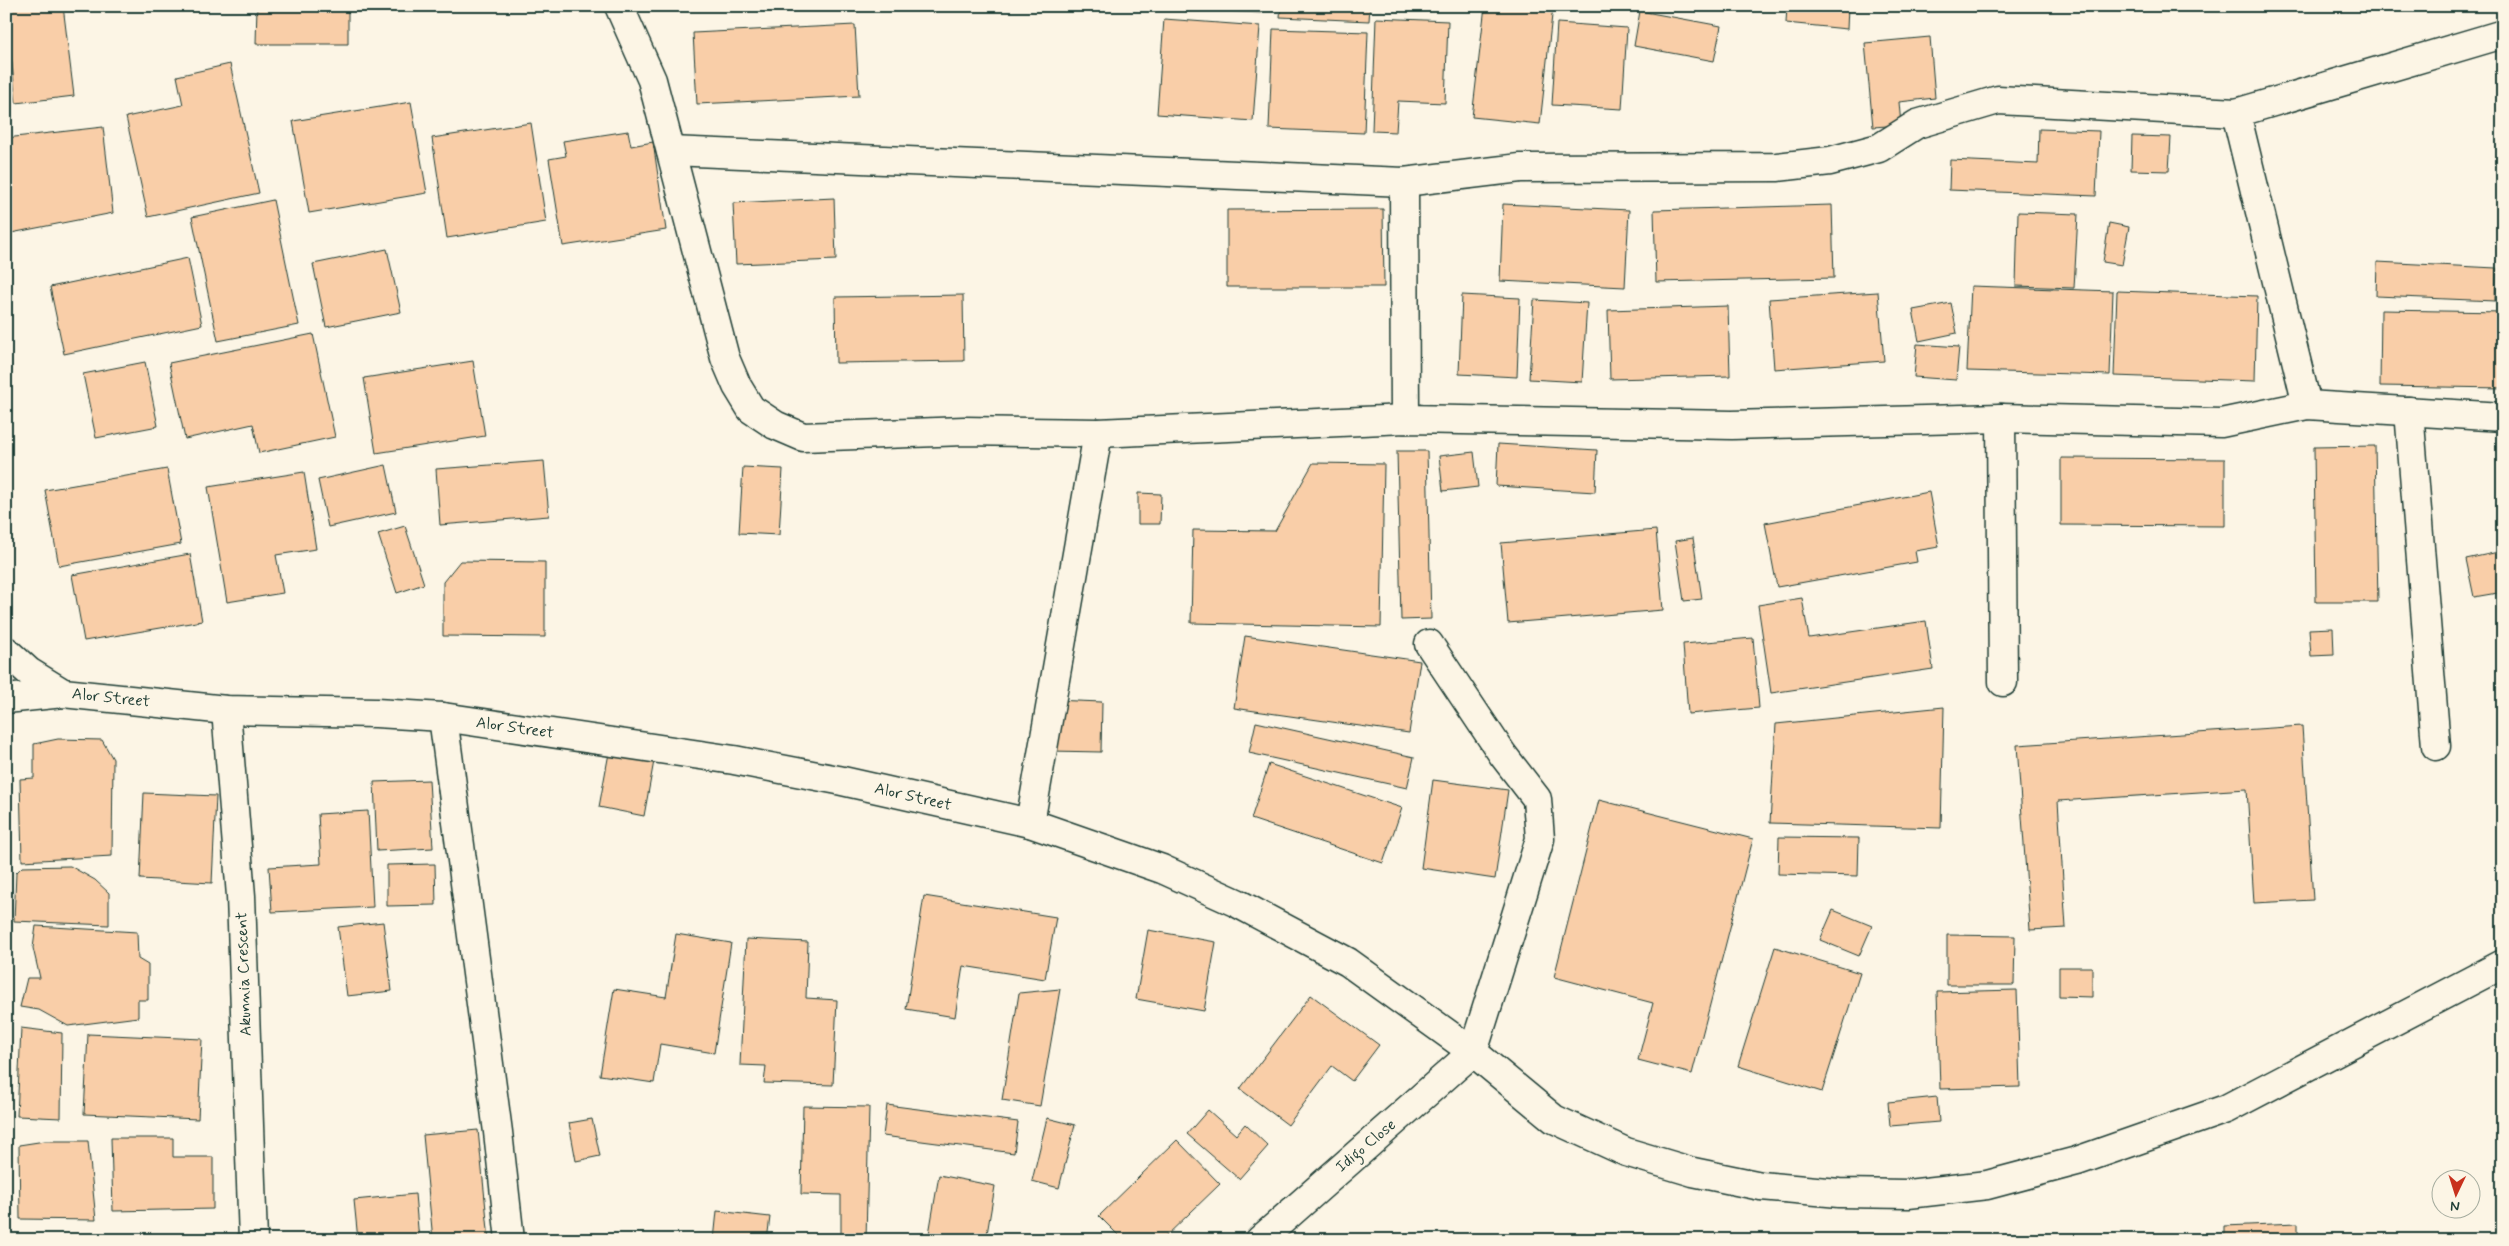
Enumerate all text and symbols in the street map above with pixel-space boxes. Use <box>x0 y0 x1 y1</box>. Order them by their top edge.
street label: Alor Street <box>71 683 152 713</box>
street label: Alor Street <box>475 712 556 744</box>
street label: Alor Street <box>872 778 954 816</box>
street label: Akunnia Crescent <box>231 911 257 1037</box>
street label: Idigo Close <box>1331 1115 1401 1178</box>
north arrow <box>2432 1168 2482 1218</box>
text: N <box>2450 1197 2460 1215</box>

